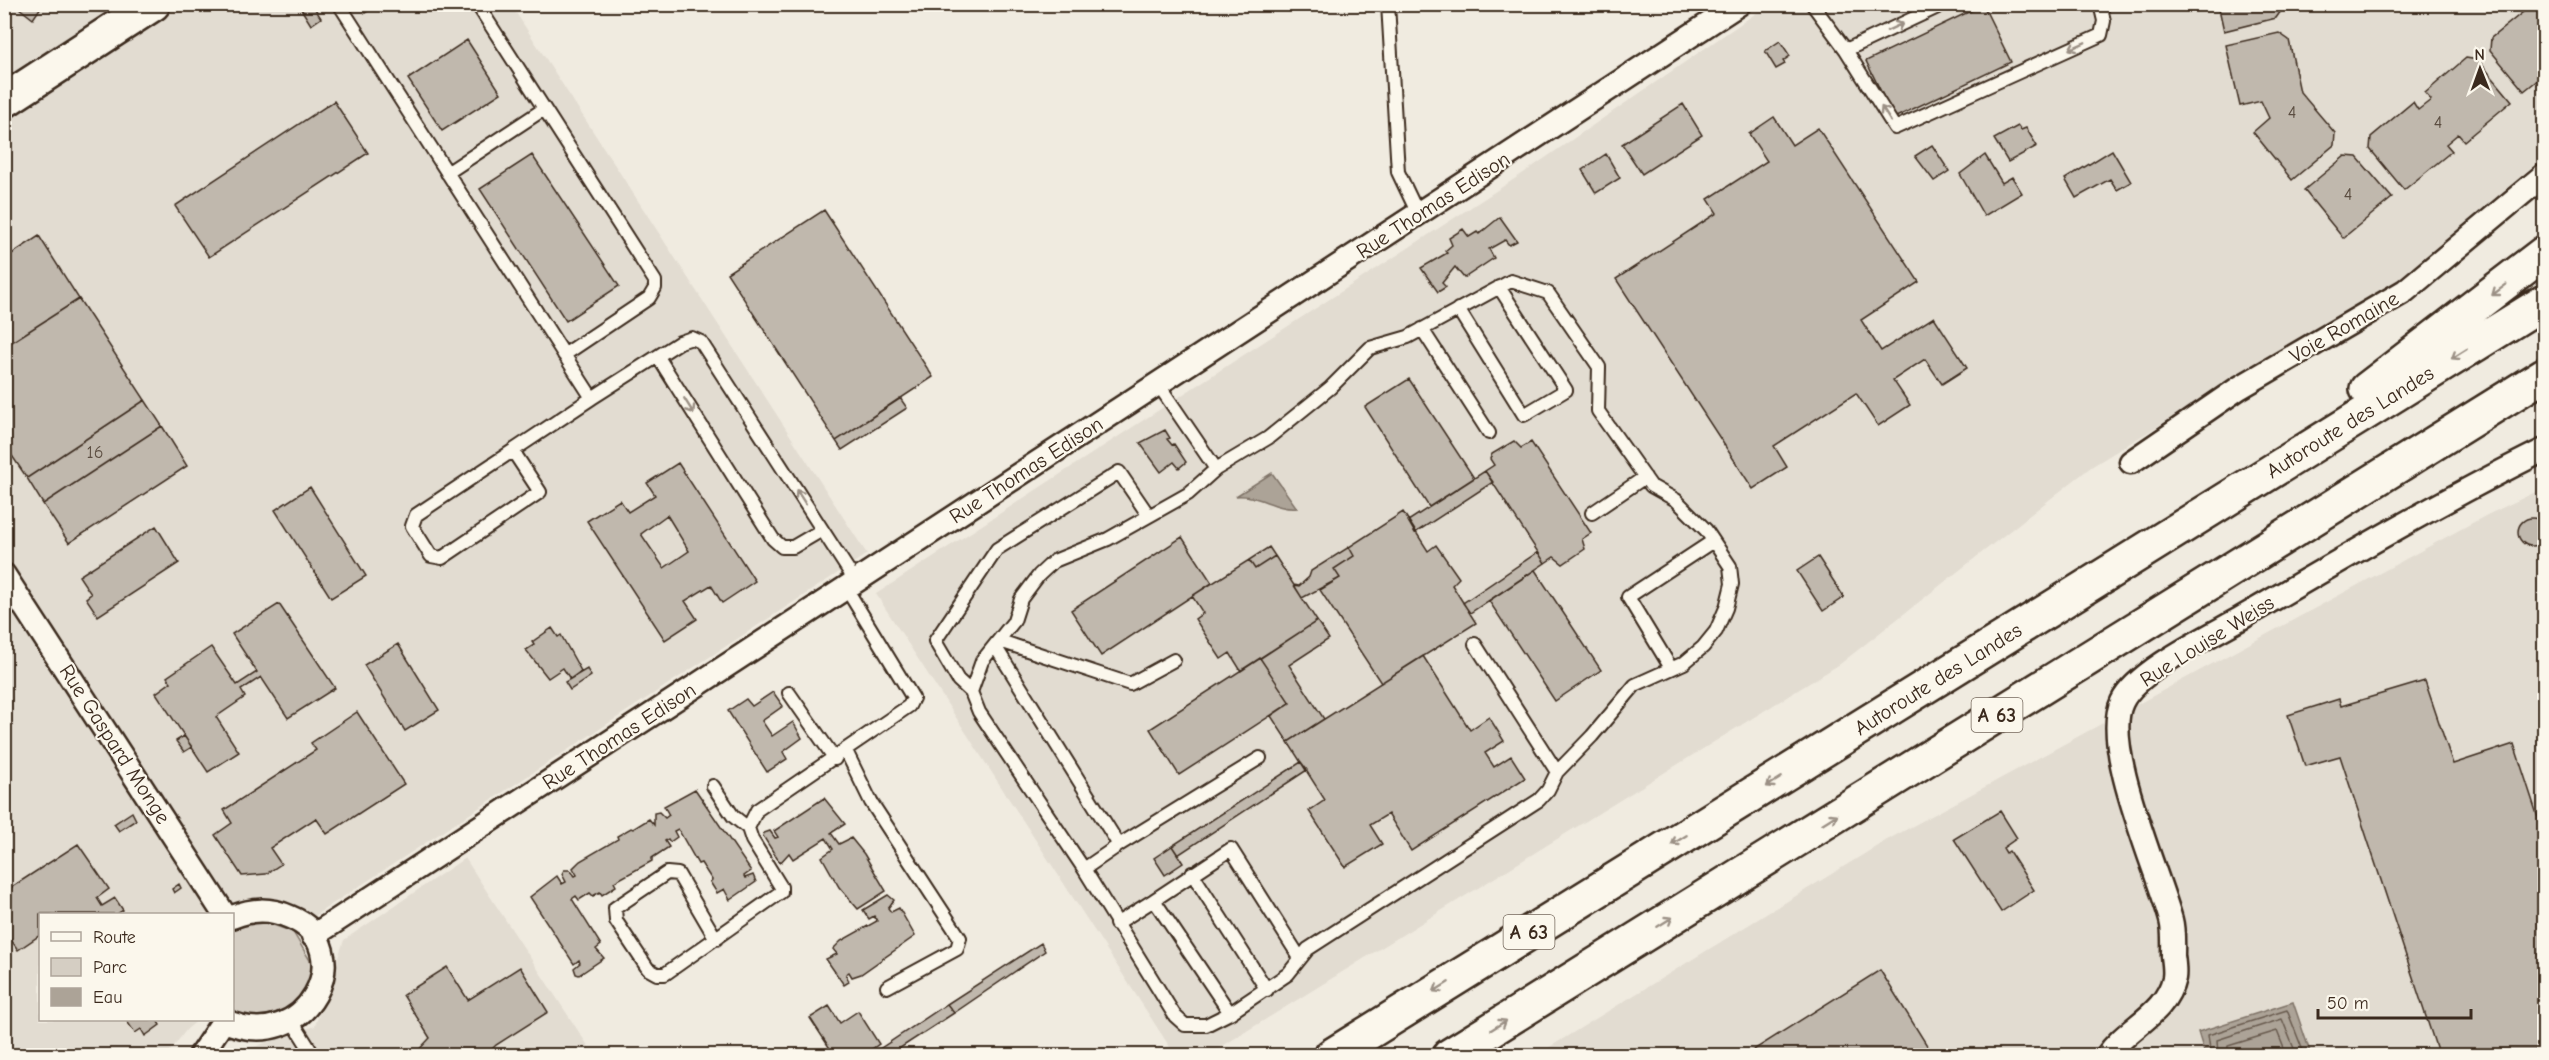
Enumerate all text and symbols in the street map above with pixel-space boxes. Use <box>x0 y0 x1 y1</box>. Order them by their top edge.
one-way arrow <box>1885 21 1903 33</box>
north arrow <box>2450 39 2510 99</box>
one-way arrow <box>2068 41 2086 52</box>
text: N <box>2474 46 2485 64</box>
house number: 4 <box>2288 102 2296 123</box>
one-way arrow <box>1880 106 1892 123</box>
house number: 4 <box>2434 112 2442 133</box>
street label: Rue Thomas Edison <box>1352 146 1514 264</box>
house number: 4 <box>2344 184 2352 205</box>
one-way arrow <box>2491 283 2507 296</box>
street label: Voie Romaine <box>2285 286 2403 368</box>
one-way arrow <box>2451 349 2468 361</box>
street label: Autoroute des Landes <box>2262 361 2438 483</box>
one-way arrow <box>683 397 695 414</box>
street label: Rue Thomas Edison <box>945 411 1107 529</box>
house number: 16 <box>87 442 103 463</box>
one-way arrow <box>795 489 807 506</box>
street label: Rue Louise Weiss <box>2136 590 2278 692</box>
street label: Autoroute des Landes <box>1850 618 2026 740</box>
street label: Rue Gaspard Monge <box>55 660 175 828</box>
street label: Rue Thomas Edison <box>538 677 700 795</box>
road number: A 63 <box>1972 698 2022 732</box>
one-way arrow <box>1766 776 1783 788</box>
one-way arrow <box>1822 812 1839 825</box>
one-way arrow <box>1671 835 1688 847</box>
legend <box>39 913 234 1021</box>
road number: A 63 <box>1504 915 1555 949</box>
one-way arrow <box>1656 915 1673 927</box>
text: Route <box>93 927 136 948</box>
text: Parc <box>93 957 127 978</box>
one-way arrow <box>1433 981 1450 993</box>
scale bar <box>2318 982 2471 1020</box>
text: Eau <box>93 987 122 1008</box>
text: 50 m <box>2327 993 2369 1014</box>
one-way arrow <box>1490 1018 1507 1030</box>

